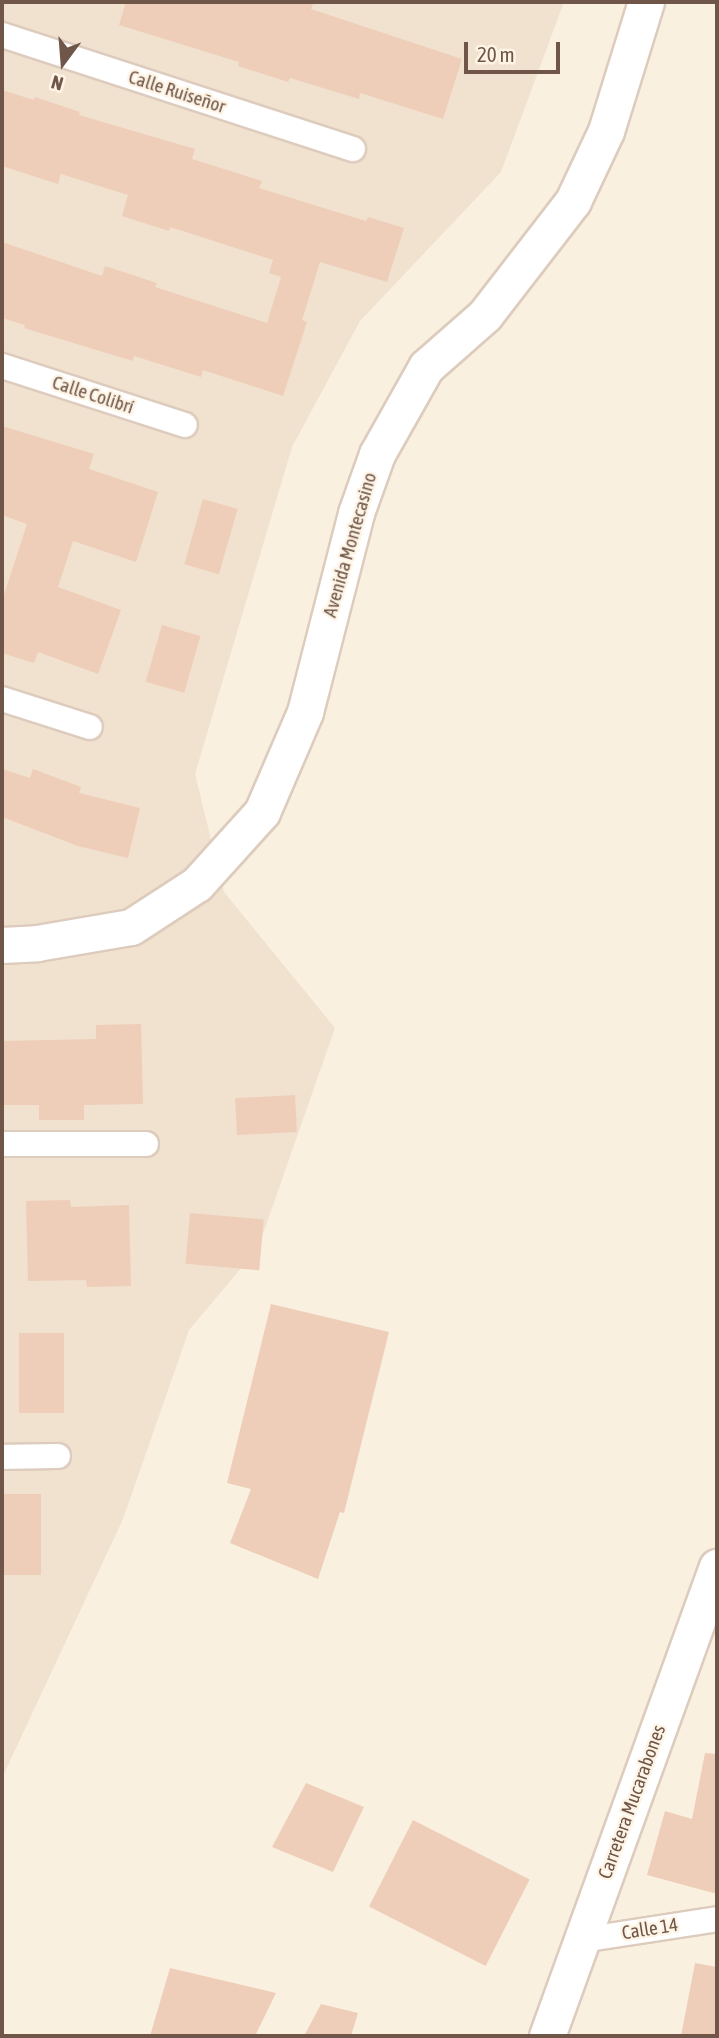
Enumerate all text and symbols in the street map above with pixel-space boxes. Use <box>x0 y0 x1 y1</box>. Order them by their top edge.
north arrow <box>28 28 98 98</box>
scale bar <box>467 28 563 72</box>
text: 20 m <box>477 42 515 66</box>
street label: Calle Ruiseñor <box>126 66 228 118</box>
text: N <box>49 71 66 95</box>
street label: Calle Colibrí <box>49 371 137 419</box>
street label: Avenida Montecasino <box>318 470 382 620</box>
street label: Carretera Mucarabones <box>594 1722 670 1882</box>
street label: Calle 14 <box>620 1913 680 1945</box>

